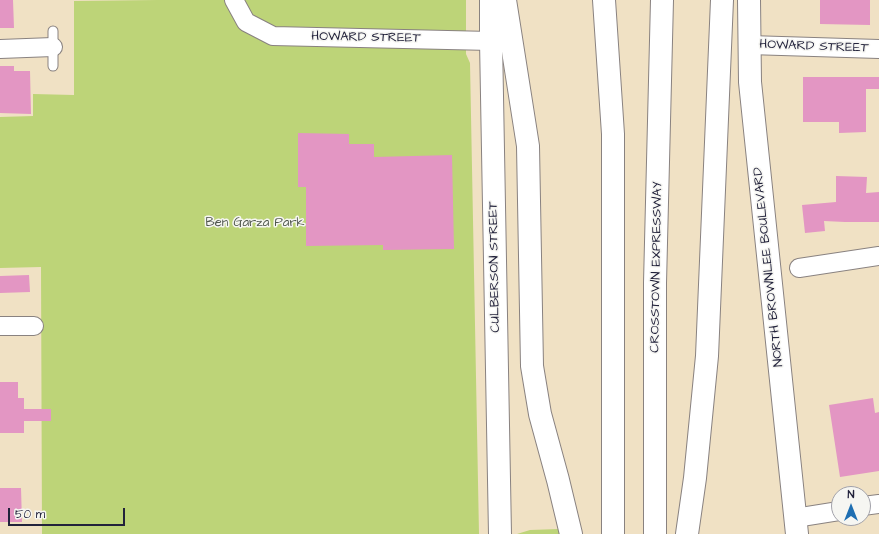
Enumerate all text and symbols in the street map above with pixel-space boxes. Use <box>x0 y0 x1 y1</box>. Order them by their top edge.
street label: HOWARD STREET <box>311 29 421 47</box>
street label: HOWARD STREET <box>759 37 869 57</box>
street label: NORTH BROWNLEE BOULEVARD <box>751 166 787 368</box>
street label: CROSSTOWN EXPRESSWAY <box>648 181 666 353</box>
street label: CULBERSON STREET <box>486 201 504 333</box>
park label: Ben Garza Park <box>205 215 305 231</box>
north arrow <box>831 486 871 526</box>
text: N <box>848 487 854 502</box>
scale bar <box>10 500 127 526</box>
text: 50 m <box>15 506 45 523</box>

